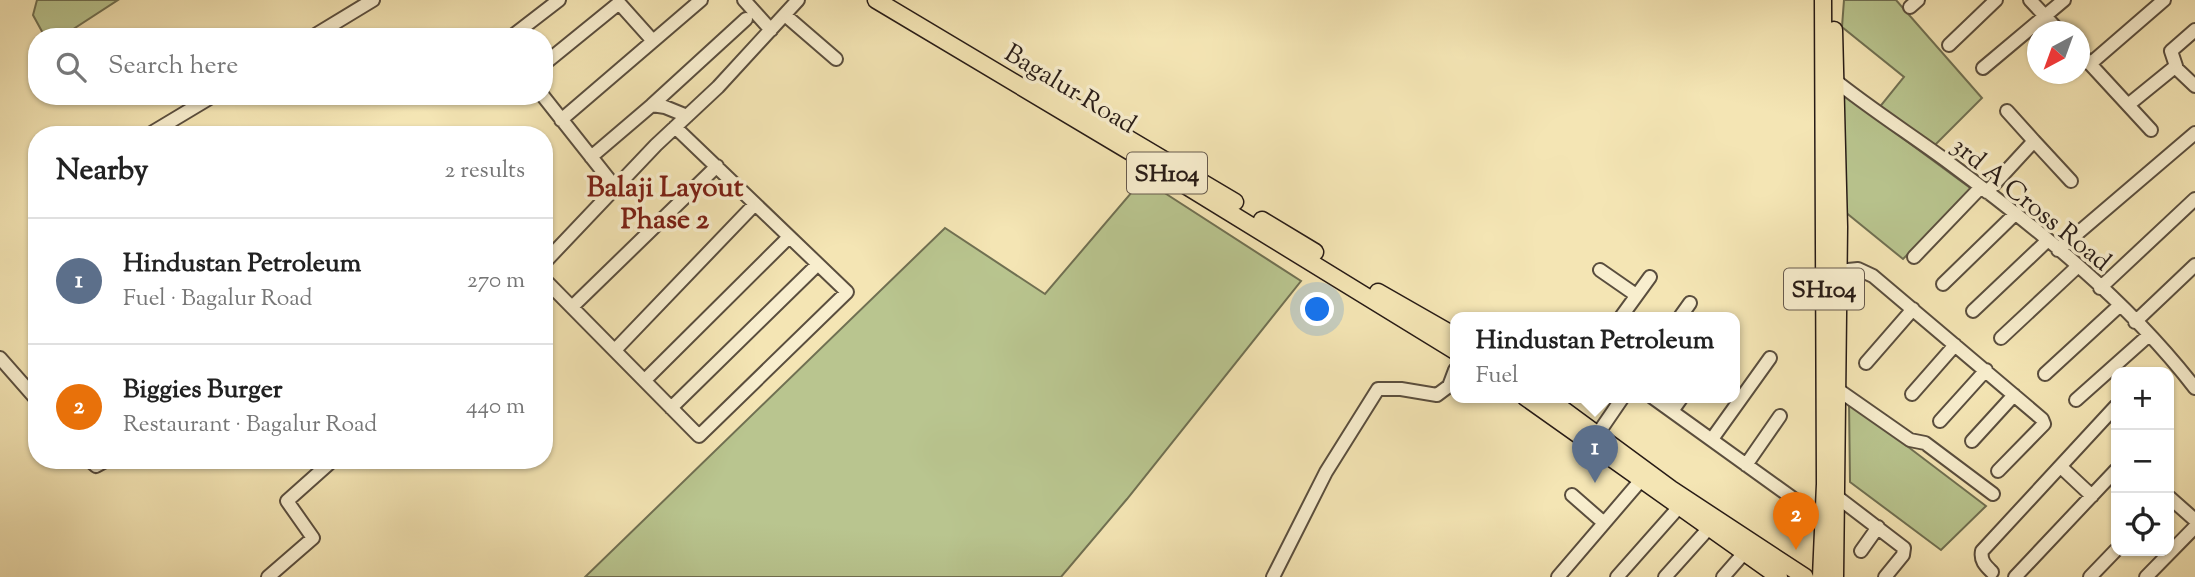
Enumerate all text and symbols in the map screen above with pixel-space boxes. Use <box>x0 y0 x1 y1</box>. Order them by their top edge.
north arrow <box>2027 21 2090 84</box>
search box <box>28 28 553 105</box>
street label: Bagalur Road <box>997 36 1143 144</box>
icon: search <box>52 48 90 86</box>
text: Search here <box>108 48 238 85</box>
street label: 3rd A Cross Road <box>1943 129 2118 281</box>
text: Nearby <box>56 150 148 193</box>
road number: SH104 <box>1127 153 1207 194</box>
text: 2 results <box>445 155 525 188</box>
district label: Balaji Layout Phase 2 <box>587 169 744 241</box>
text: Hindustan Petroleum <box>123 246 361 283</box>
text: 1 <box>75 265 83 298</box>
text: 270 m <box>467 265 525 298</box>
road number: SH104 <box>1784 268 1864 310</box>
text: Fuel · Bagalur Road <box>123 283 313 316</box>
your location <box>1300 292 1334 326</box>
popup <box>1450 312 1740 403</box>
text: Hindustan Petroleum <box>1476 323 1714 360</box>
text: Fuel <box>1476 360 1519 393</box>
map controls <box>2111 367 2174 556</box>
button: + <box>2111 367 2174 430</box>
text: Biggies Burger <box>123 372 283 409</box>
text: 2 <box>74 391 84 424</box>
text: 440 m <box>466 391 525 424</box>
text: Restaurant · Bagalur Road <box>123 409 377 442</box>
pin: 1 <box>1572 425 1618 483</box>
button: − <box>2111 430 2174 493</box>
pin: 2 <box>1773 492 1819 550</box>
button: locate <box>2111 493 2174 556</box>

